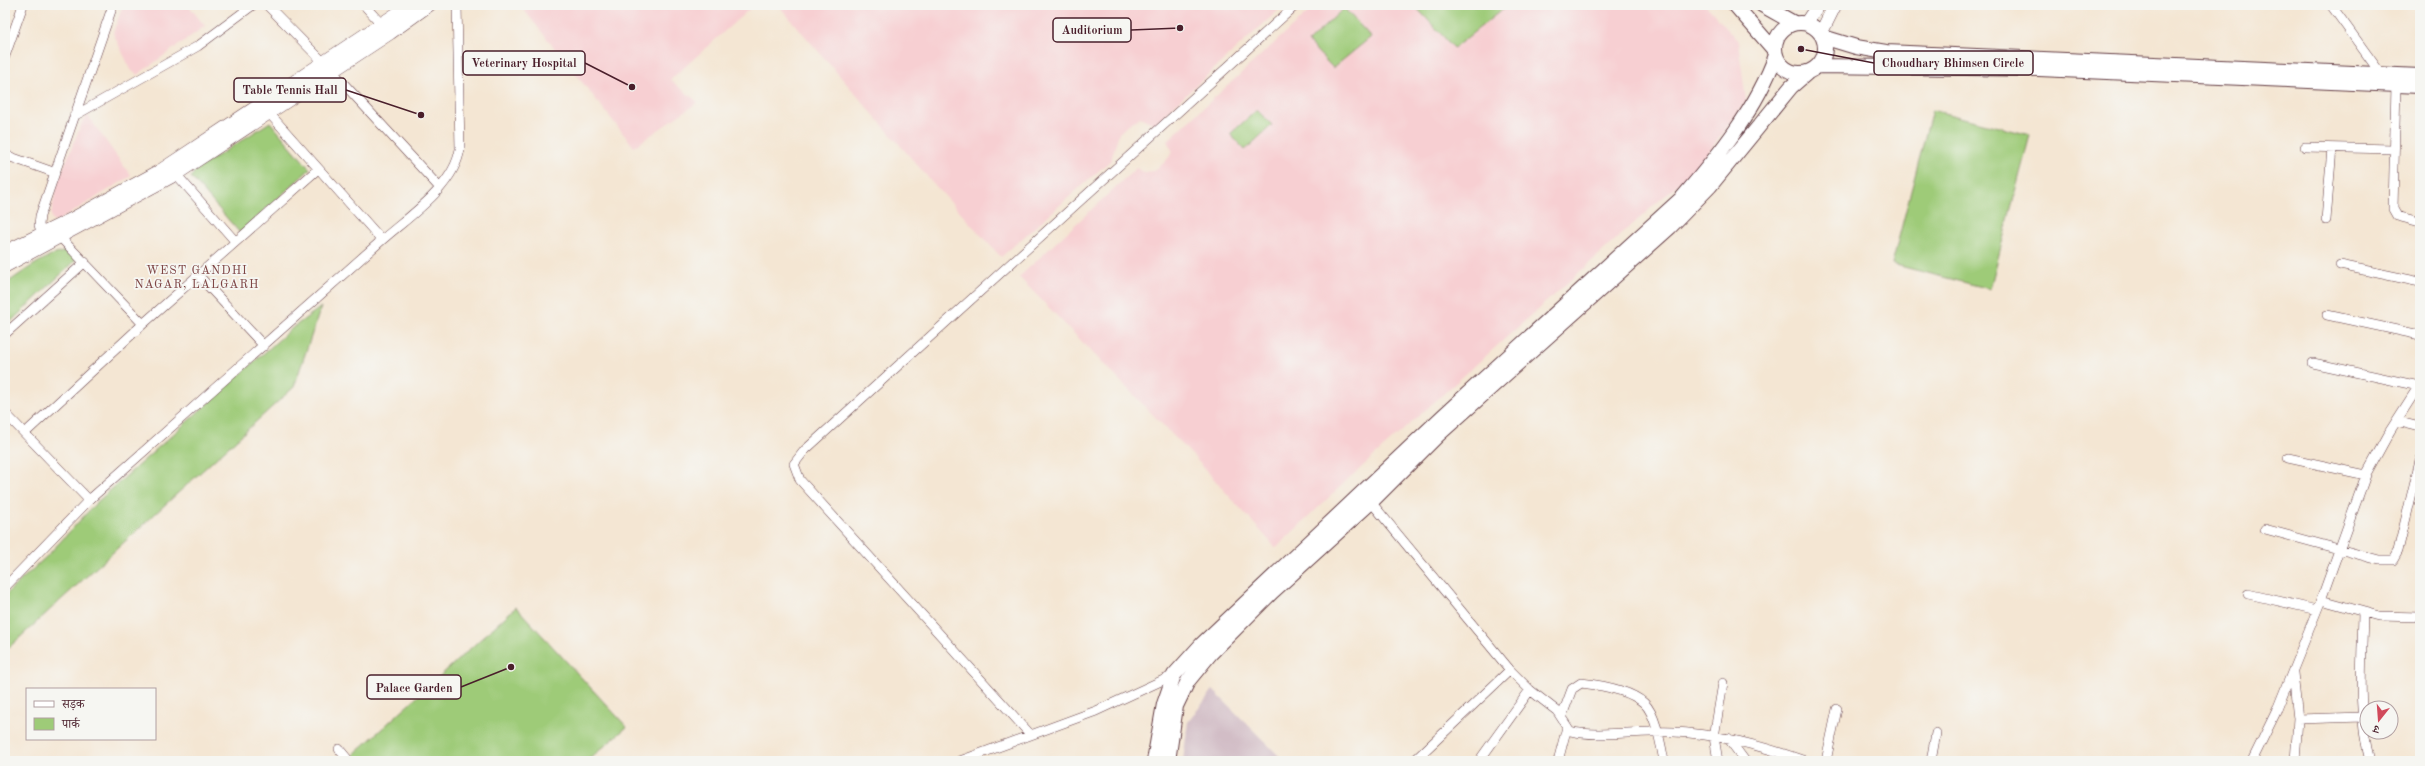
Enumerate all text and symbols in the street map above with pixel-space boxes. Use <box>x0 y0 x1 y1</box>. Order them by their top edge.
callout: Auditorium <box>1053 18 1131 42</box>
text: Auditorium <box>1061 25 1123 37</box>
callout: Veterinary Hospital <box>463 51 585 75</box>
callout: Choudhary Bhimsen Circle <box>1874 51 2033 75</box>
text: Veterinary Hospital <box>471 58 577 70</box>
text: Choudhary Bhimsen Circle <box>1882 58 2024 70</box>
callout: Table Tennis Hall <box>234 78 346 102</box>
text: Table Tennis Hall <box>242 85 338 97</box>
district label: WEST GANDHI NAGAR, LALGARH <box>135 265 259 291</box>
callout: Palace Garden <box>367 675 461 699</box>
text: Palace Garden <box>375 683 453 695</box>
legend <box>26 688 156 740</box>
text: सड़क <box>61 699 86 711</box>
north arrow <box>2359 700 2399 740</box>
text: पार्क <box>61 717 81 731</box>
text: उ <box>2371 722 2382 735</box>

